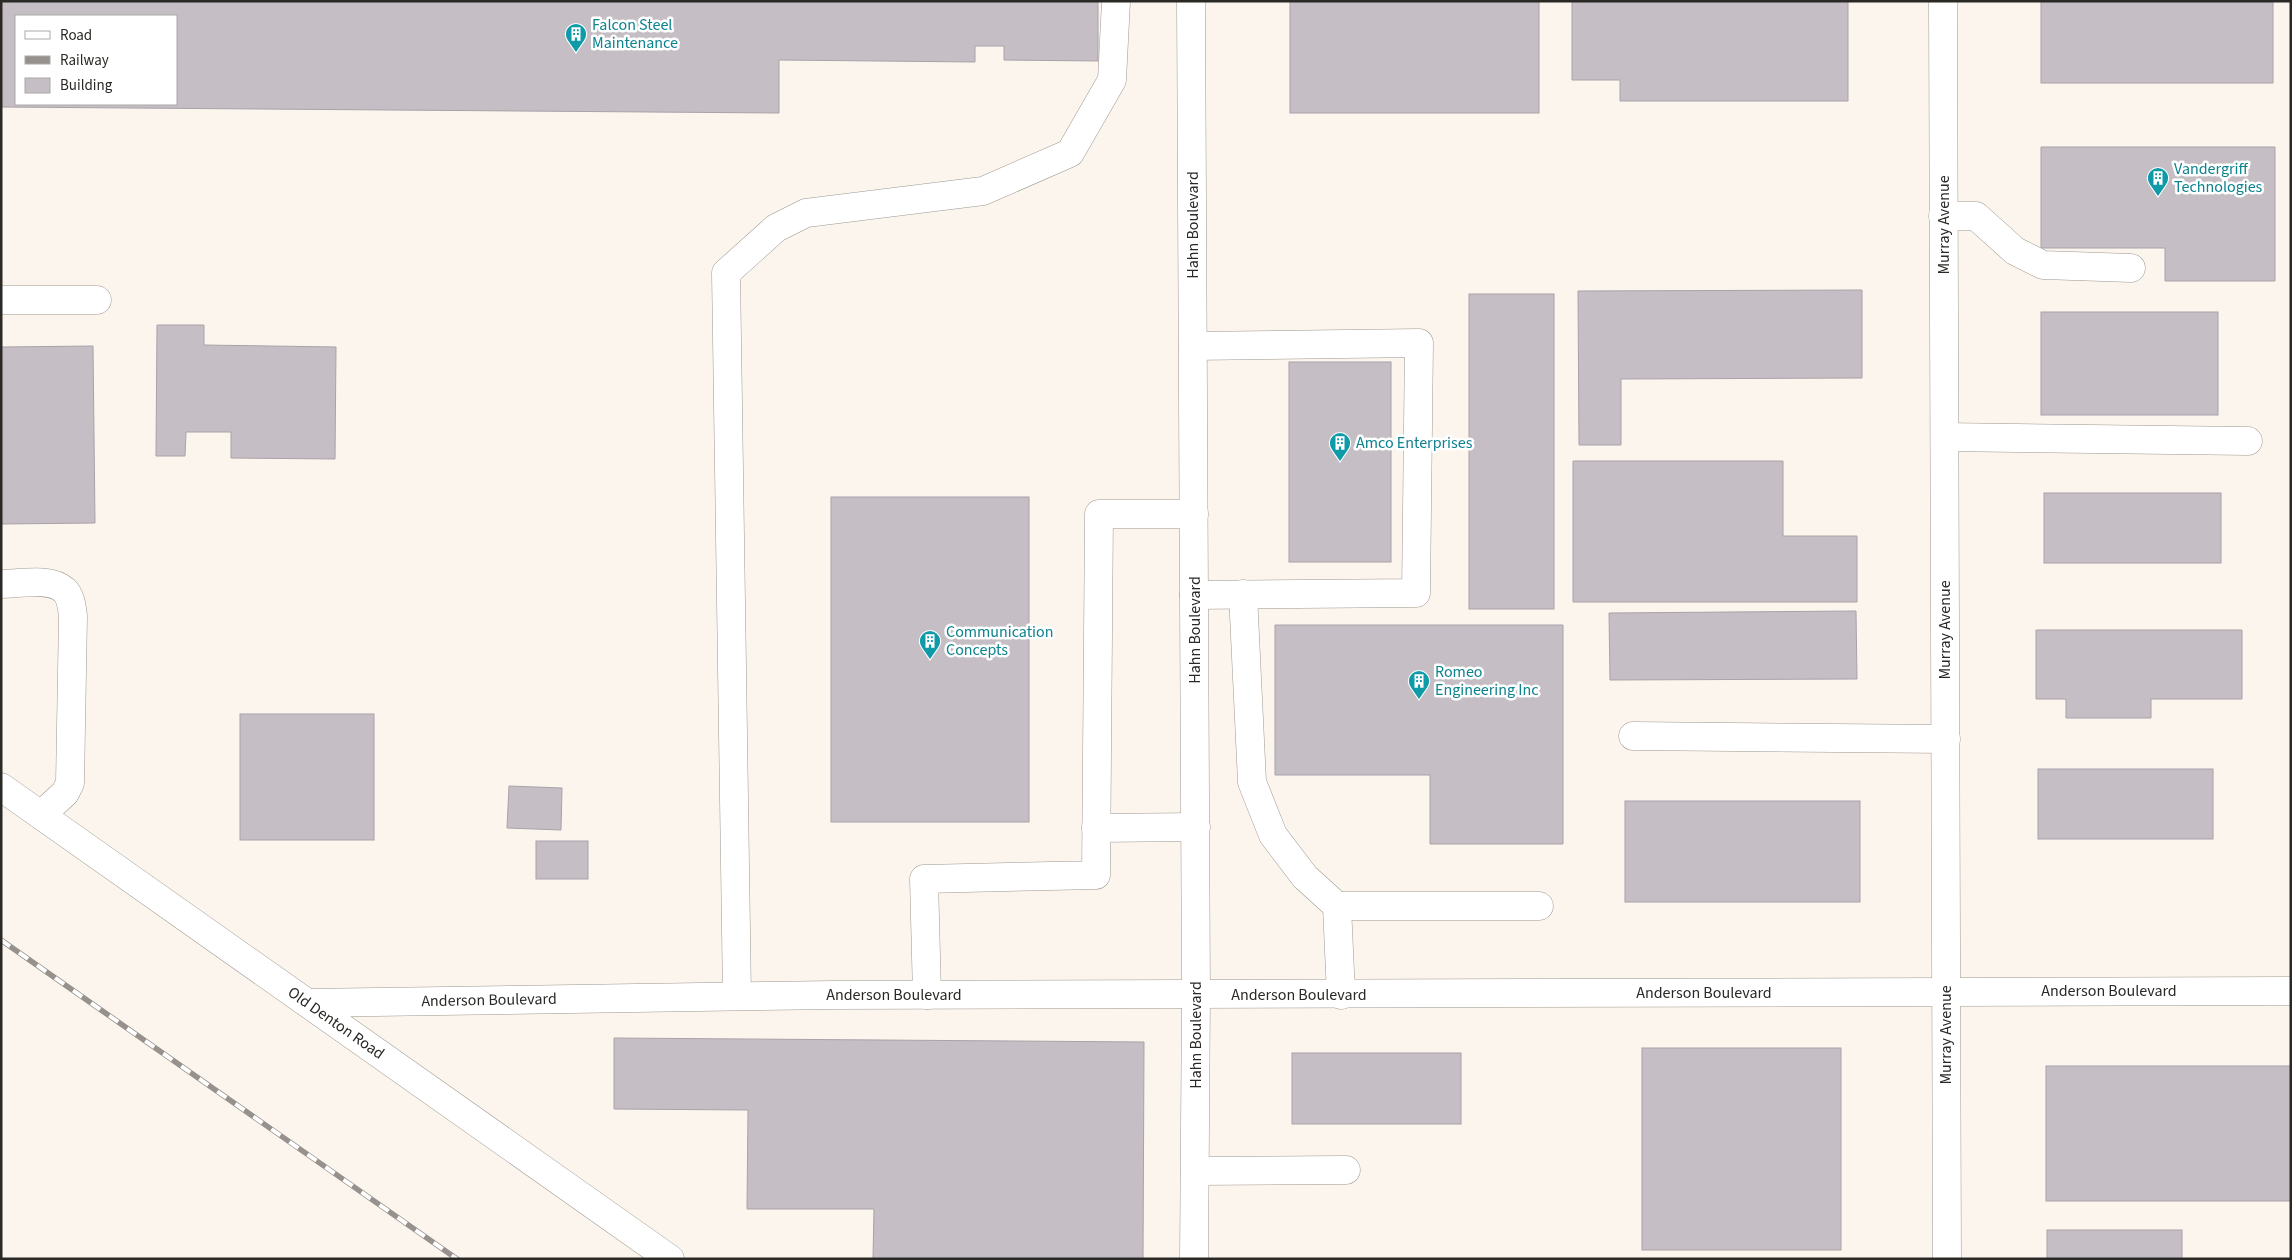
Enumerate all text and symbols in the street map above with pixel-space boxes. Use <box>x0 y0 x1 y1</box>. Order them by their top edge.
place label: Falcon Steel Maintenance <box>592 14 678 54</box>
legend <box>15 15 178 105</box>
building icon: Falcon Steel Maintenance <box>564 22 588 53</box>
text: Road <box>60 25 92 46</box>
text: Railway <box>60 50 109 71</box>
text: Building <box>60 75 113 96</box>
place label: Vandergriff Technologies <box>2174 158 2263 198</box>
building icon: Vandergriff Technologies <box>2146 166 2170 197</box>
street label: Hahn Boulevard <box>1182 171 1204 279</box>
street label: Murray Avenue <box>1933 175 1955 275</box>
building icon: Amco Enterprises <box>1328 431 1352 462</box>
place label: Amco Enterprises <box>1356 432 1473 454</box>
street label: Hahn Boulevard <box>1184 576 1206 684</box>
street label: Murray Avenue <box>1934 580 1956 680</box>
place label: Communication Concepts <box>946 621 1053 661</box>
building icon: Communication Concepts <box>918 629 942 660</box>
place label: Romeo Engineering Inc <box>1435 661 1539 701</box>
building icon: Romeo Engineering Inc <box>1407 669 1431 700</box>
street label: Anderson Boulevard <box>2041 980 2177 1002</box>
street label: Old Denton Road <box>283 981 389 1065</box>
street label: Hahn Boulevard <box>1185 981 1207 1089</box>
street label: Anderson Boulevard <box>1636 982 1772 1004</box>
street label: Anderson Boulevard <box>826 984 962 1006</box>
street label: Anderson Boulevard <box>1231 984 1367 1006</box>
street label: Murray Avenue <box>1935 985 1957 1085</box>
street label: Anderson Boulevard <box>421 988 557 1012</box>

